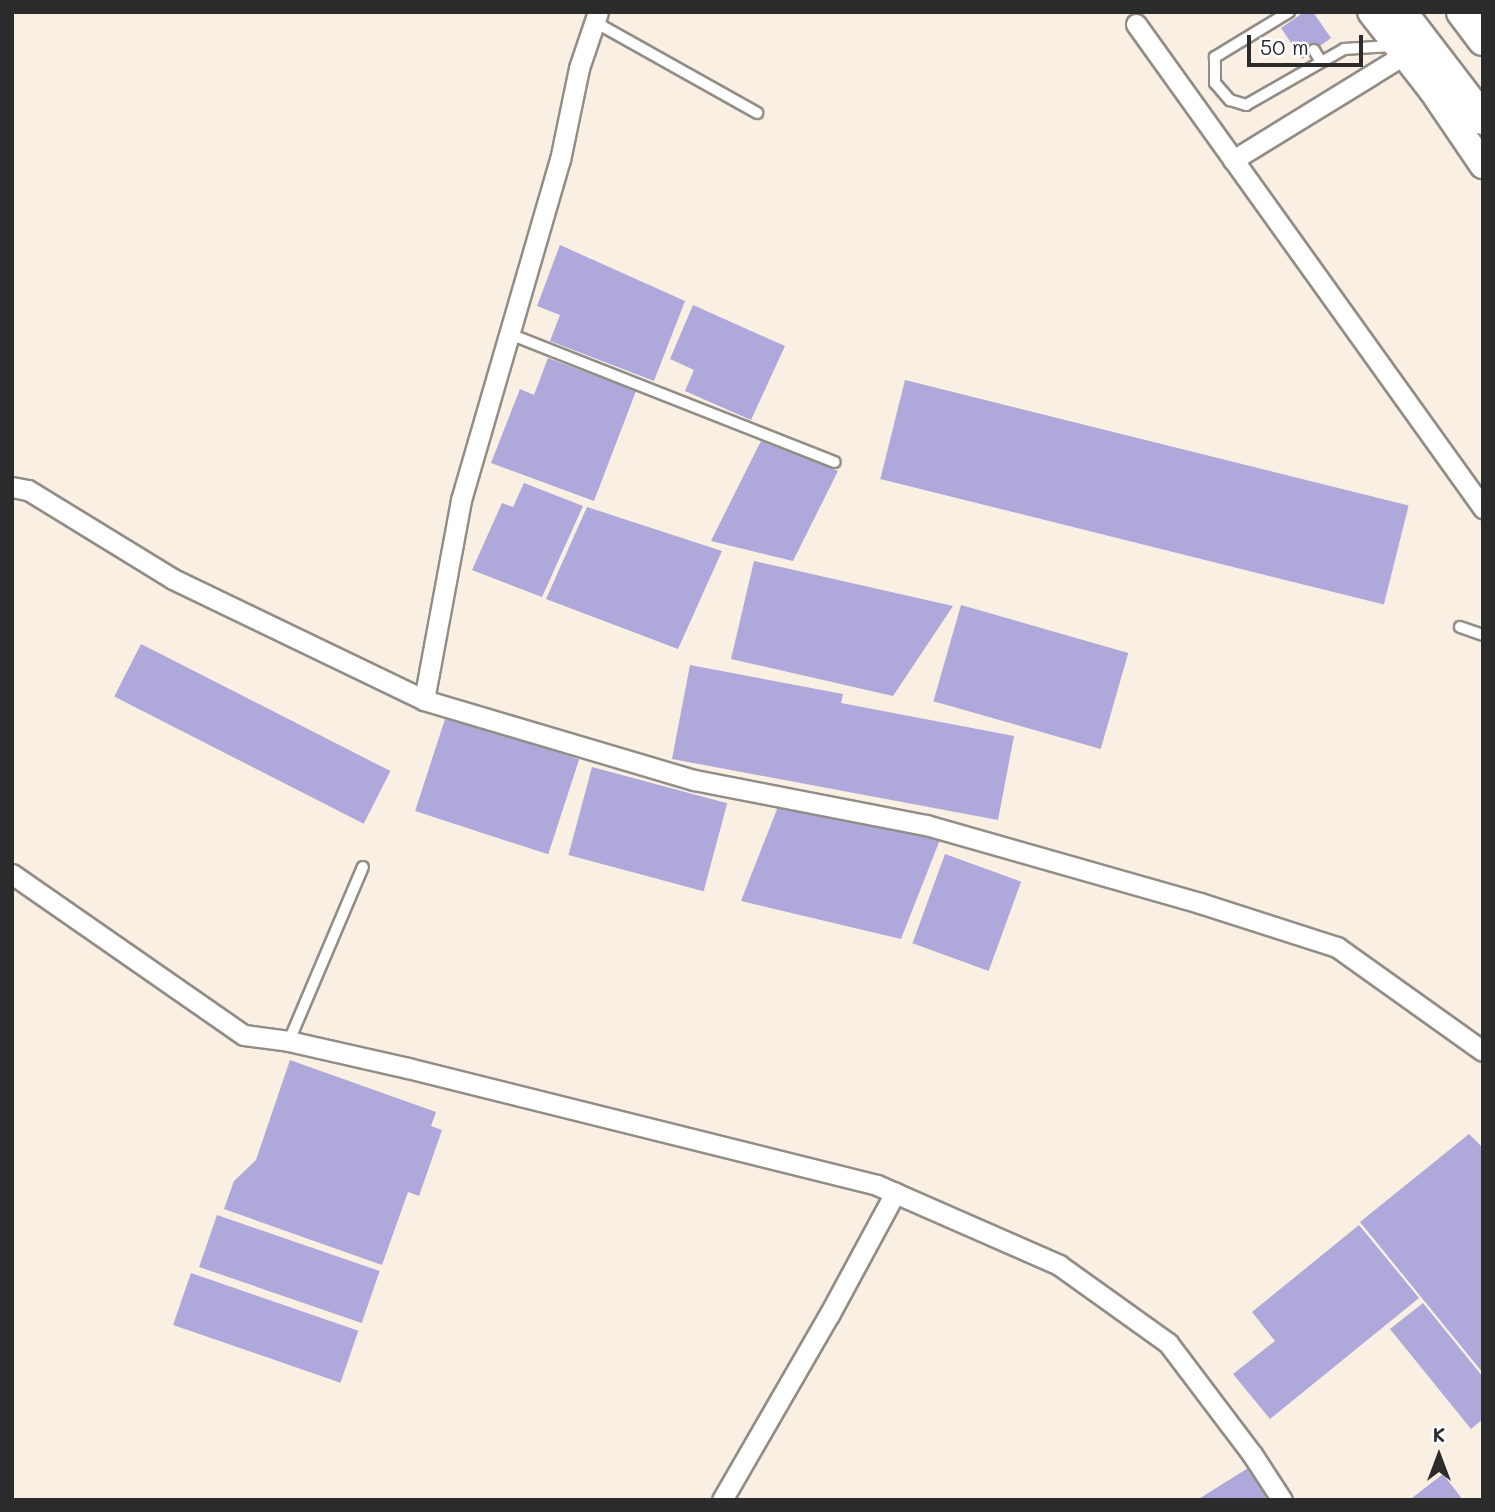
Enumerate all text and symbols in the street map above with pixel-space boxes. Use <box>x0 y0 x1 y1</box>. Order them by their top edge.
scale bar <box>1250 21 1366 65</box>
text: 50 m <box>1260 33 1309 60</box>
north arrow <box>1404 1421 1474 1491</box>
text: K <box>1433 1422 1445 1447</box>

